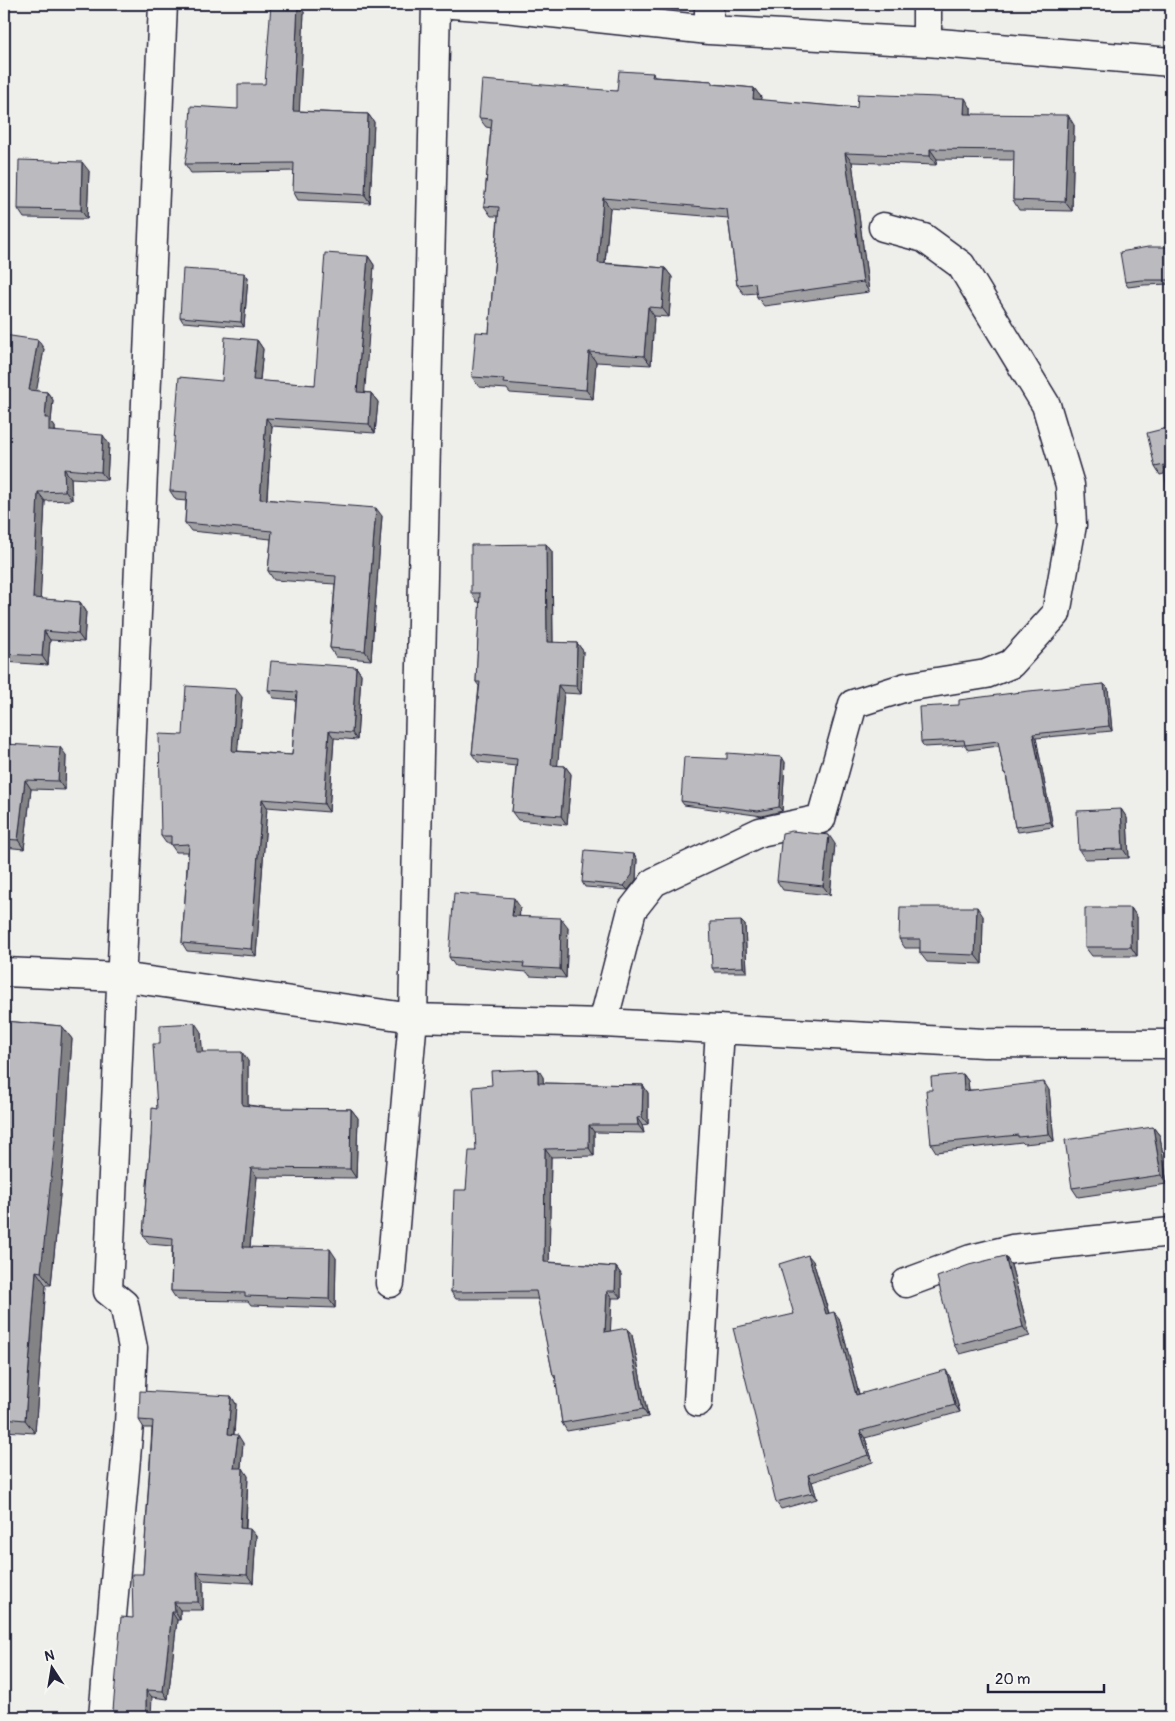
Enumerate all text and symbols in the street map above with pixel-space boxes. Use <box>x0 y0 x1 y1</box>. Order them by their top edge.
north arrow <box>28 1644 78 1694</box>
text: N <box>43 1646 56 1665</box>
scale bar <box>988 1661 1104 1693</box>
text: 20 m <box>995 1670 1030 1689</box>

